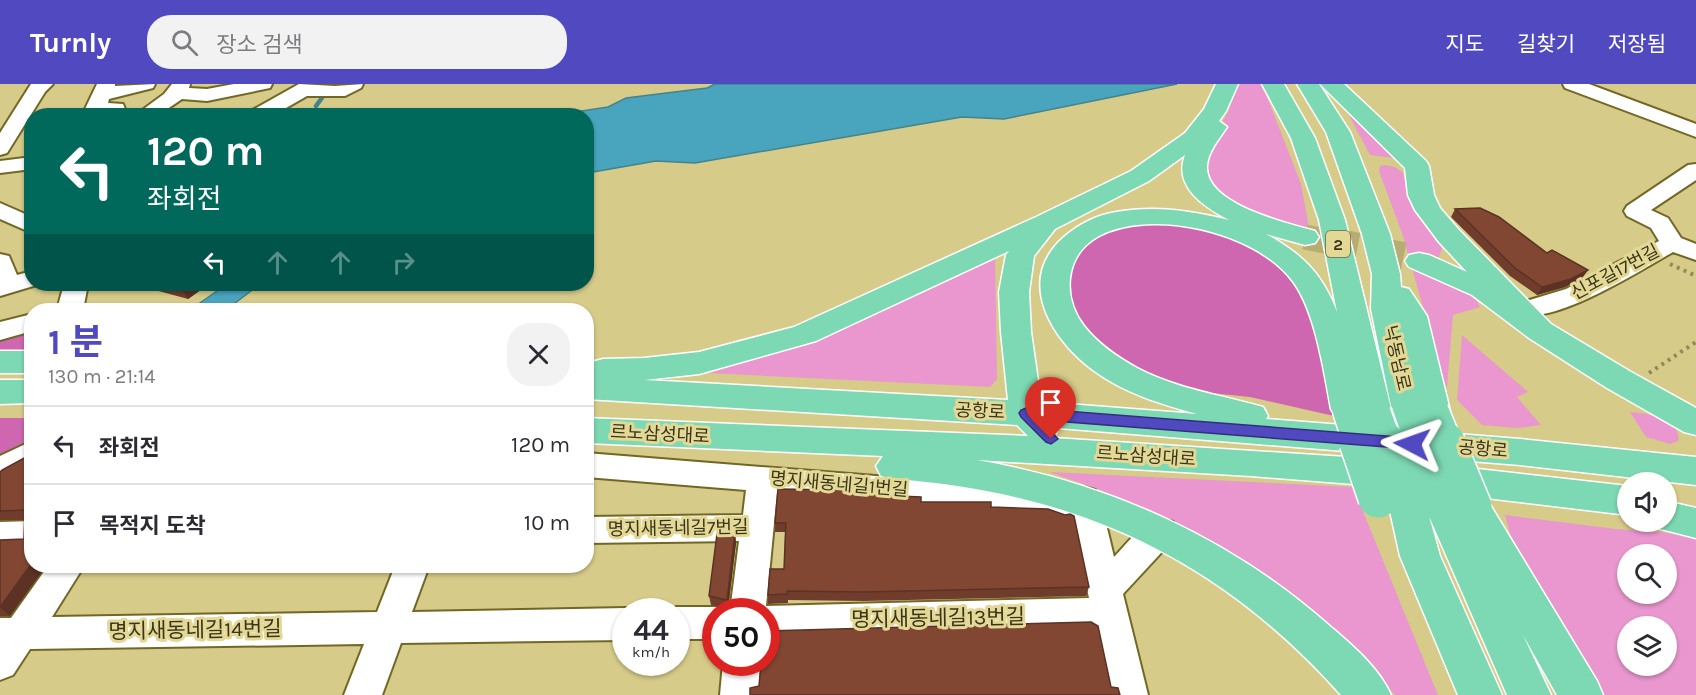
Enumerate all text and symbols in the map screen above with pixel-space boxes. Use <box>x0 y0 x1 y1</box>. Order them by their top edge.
search box <box>147 15 567 69</box>
text: Turnly <box>30 26 111 59</box>
icon: search <box>168 26 201 59</box>
text: 장소 검색 <box>216 32 302 58</box>
text: 지도 <box>1445 32 1484 56</box>
text: 길찾기 <box>1517 32 1575 56</box>
text: 저장됨 <box>1608 32 1666 56</box>
text: 120 m <box>147 126 264 176</box>
icon: left <box>48 132 126 210</box>
text: 좌회전 <box>147 183 222 215</box>
road number: 2 <box>1326 231 1350 257</box>
street label: 신포길17번길 <box>1567 239 1663 305</box>
icon: left <box>198 246 231 279</box>
icon: ahead <box>261 246 294 279</box>
icon: ahead <box>324 246 357 279</box>
icon: right <box>387 246 420 279</box>
text: 1 분 <box>48 321 103 363</box>
button: close <box>507 323 570 386</box>
street label: 낙동남로 <box>1379 323 1415 393</box>
text: 130 m · 21:14 <box>48 365 155 388</box>
pin <box>1025 377 1076 439</box>
icon: arrive <box>1034 386 1067 419</box>
street label: 공항로 <box>955 399 1005 423</box>
position arrow <box>1380 412 1444 476</box>
street label: 르노삼성대로 <box>610 420 710 448</box>
icon: left <box>48 429 81 462</box>
text: 120 m <box>511 432 570 458</box>
text: 좌회전 <box>99 435 160 461</box>
street label: 공항로 <box>1457 436 1509 462</box>
street label: 르노삼성대로 <box>1096 442 1196 470</box>
street label: 명지새동네길1번길 <box>769 467 909 501</box>
map controls <box>1617 472 1677 676</box>
button: sound <box>1617 472 1677 532</box>
icon: arrive <box>48 507 81 540</box>
text: 10 m <box>524 510 570 536</box>
text: 목적지 도착 <box>99 513 206 539</box>
street label: 명지새동네길7번길 <box>607 516 749 540</box>
button: search <box>1617 544 1677 604</box>
speed limit sign: 50 <box>702 598 780 676</box>
street label: 명지새동네길13번길 <box>851 604 1025 632</box>
text: 44 <box>633 612 669 648</box>
street label: 명지새동네길14번길 <box>108 616 282 644</box>
button: layers <box>1617 616 1677 676</box>
text: km/h <box>632 643 670 661</box>

